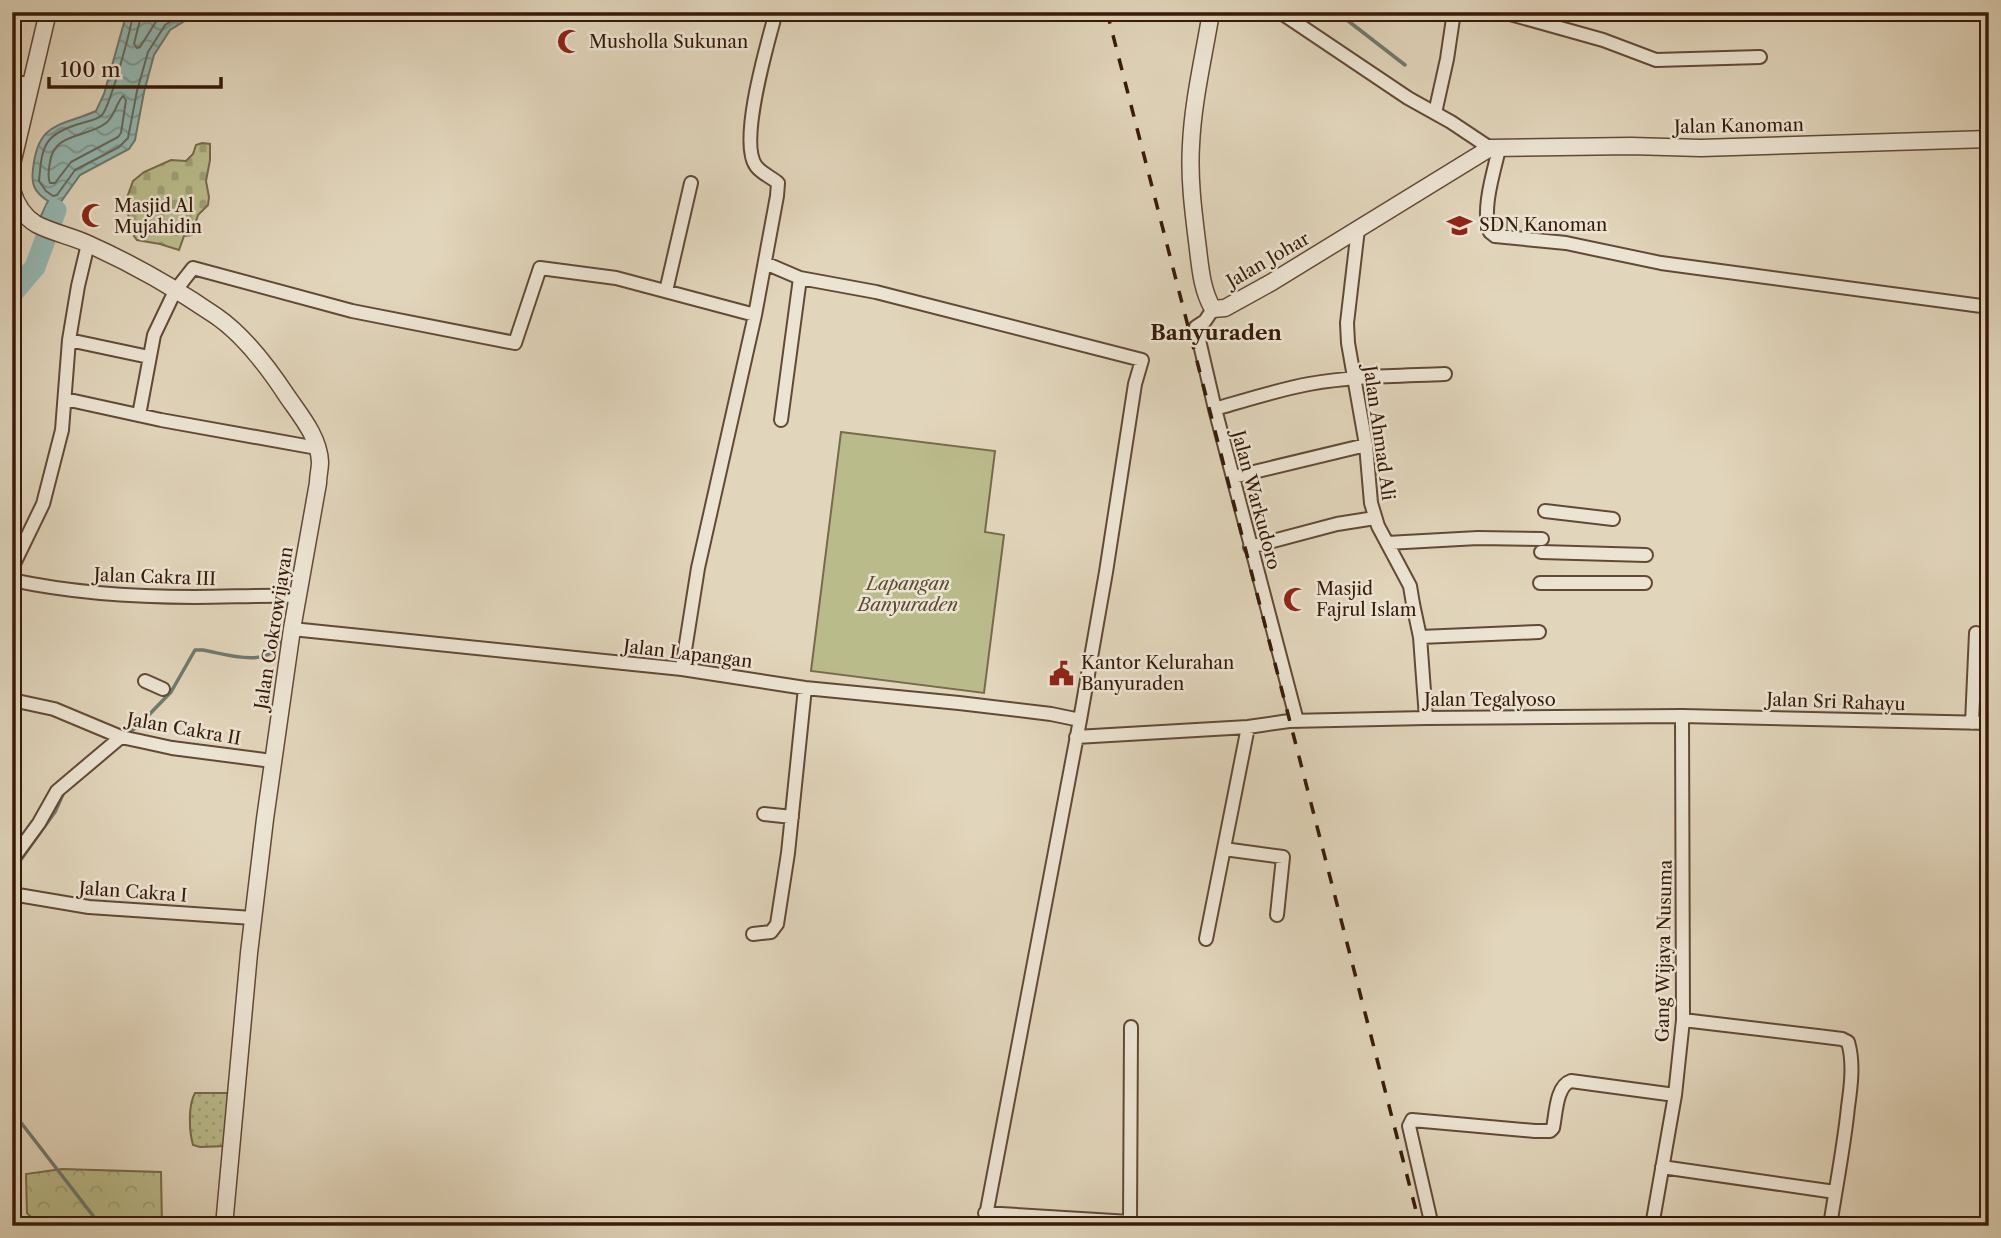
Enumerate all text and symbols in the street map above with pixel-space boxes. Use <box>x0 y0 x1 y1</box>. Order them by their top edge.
mosque icon: Musholla Sukunan <box>555 28 583 56</box>
place label: Musholla Sukunan <box>589 31 748 53</box>
scale bar <box>49 46 220 90</box>
text: 100 m <box>60 57 121 82</box>
street label: Jalan Kanoman <box>1671 114 1804 138</box>
place label: Masjid Al Mujahidin <box>114 195 202 238</box>
mosque icon: Masjid Al Mujahidin <box>80 202 108 230</box>
school or university icon: SDN Kanoman <box>1445 211 1473 239</box>
place label: SDN Kanoman <box>1479 214 1607 236</box>
street label: Jalan Johar <box>1220 227 1314 294</box>
district label: Banyuraden <box>1150 320 1282 345</box>
street label: Jalan Ahmad Ali <box>1358 361 1399 502</box>
street label: Jalan Warkudoro <box>1226 425 1285 572</box>
street label: Jalan Cokrowijayan <box>250 545 298 714</box>
street label: Jalan Cakra III <box>91 564 216 590</box>
park label: Lapangan Banyuraden <box>856 573 958 616</box>
place label: Masjid Fajrul Islam <box>1316 578 1417 621</box>
mosque icon: Masjid Fajrul Islam <box>1282 585 1310 613</box>
street label: Jalan Lapangan <box>619 635 754 673</box>
place label: Kantor Kelurahan Banyuraden <box>1081 652 1234 695</box>
public building icon: Kantor Kelurahan Banyuraden <box>1047 659 1075 687</box>
street label: Jalan Sri Rahayu <box>1763 688 1906 715</box>
street label: Jalan Tegalyoso <box>1421 689 1556 711</box>
street label: Jalan Cakra II <box>122 708 243 750</box>
street label: Gang Wijaya Nusuma <box>1651 859 1677 1042</box>
street label: Jalan Cakra I <box>75 877 188 907</box>

